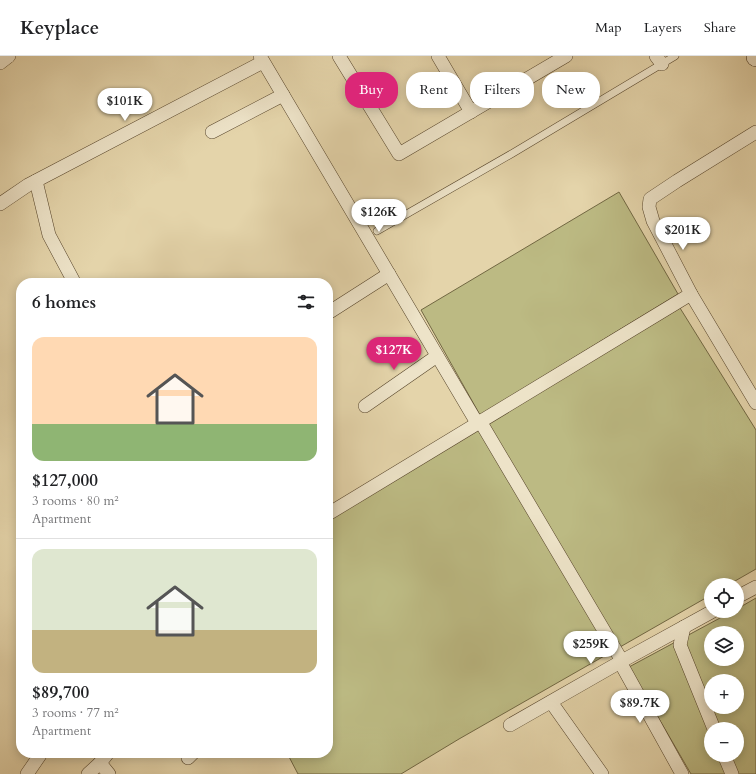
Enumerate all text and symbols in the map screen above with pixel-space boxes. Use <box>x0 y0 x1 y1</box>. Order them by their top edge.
text: Keyplace <box>20 15 99 41</box>
text: Map <box>595 18 622 37</box>
text: Layers <box>644 18 682 37</box>
text: Share <box>704 18 736 37</box>
chip: Buy <box>345 72 398 108</box>
chip: Rent <box>406 72 462 108</box>
chip: Filters <box>470 72 534 108</box>
chip: New <box>542 72 600 108</box>
pin: $101K <box>97 88 153 122</box>
text: $101K <box>106 92 144 110</box>
pin: $126K <box>351 199 407 233</box>
text: $126K <box>360 203 398 221</box>
pin: $201K <box>655 217 711 251</box>
text: $201K <box>664 221 702 239</box>
text: 6 homes <box>32 291 96 314</box>
icon: filters <box>295 291 317 313</box>
pin: $127K <box>366 337 422 371</box>
text: $127K <box>375 341 413 359</box>
icon: home <box>139 363 211 435</box>
text: $127,000 <box>32 469 98 492</box>
text: 3 rooms · 80 m² <box>32 492 119 510</box>
text: Apartment <box>32 510 91 528</box>
icon: home <box>139 575 211 647</box>
map controls <box>704 578 744 762</box>
button: locate <box>704 578 744 618</box>
button: layers <box>704 626 744 666</box>
pin: $259K <box>563 631 619 665</box>
text: $259K <box>572 635 610 653</box>
button: + <box>704 674 744 714</box>
text: $89,700 <box>32 681 89 704</box>
pin: $89.7K <box>607 690 673 724</box>
text: $89.7K <box>620 694 660 712</box>
text: 3 rooms · 77 m² <box>32 704 119 722</box>
text: Apartment <box>32 722 91 740</box>
button: − <box>704 722 744 762</box>

